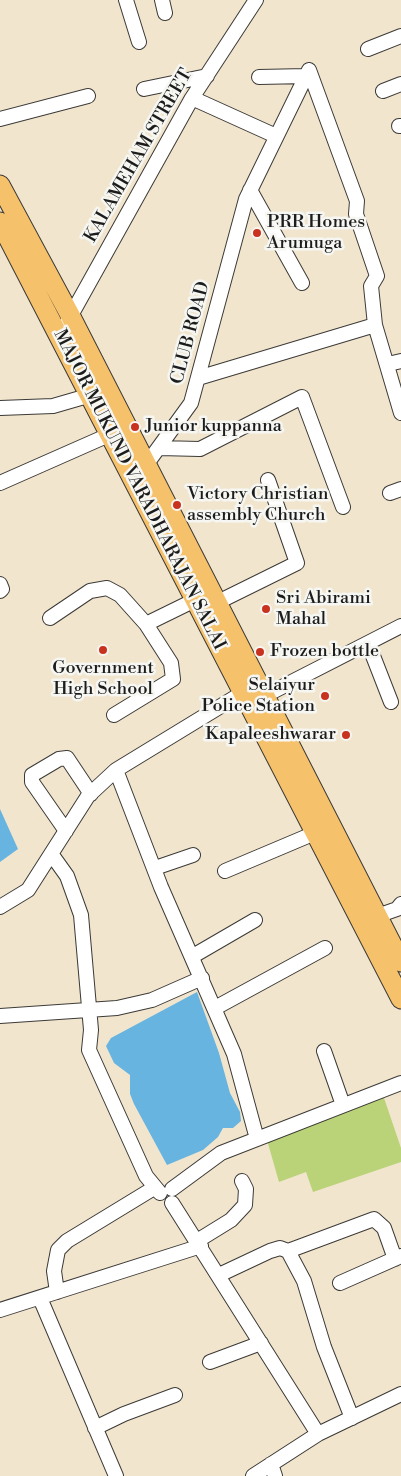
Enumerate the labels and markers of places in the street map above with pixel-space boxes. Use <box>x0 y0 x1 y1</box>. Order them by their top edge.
place label: PRR Homes Arumuga <box>267 212 365 254</box>
marker: PRR Homes Arumuga <box>251 227 263 239</box>
place label: Junior kuppanna <box>145 416 282 438</box>
marker: Junior kuppanna <box>129 421 141 433</box>
place label: Victory Christian assembly Church <box>187 484 328 526</box>
marker: Victory Christian assembly Church <box>171 499 183 511</box>
place label: Sri Abirami Mahal <box>276 588 371 630</box>
marker: Sri Abirami Mahal <box>260 603 272 615</box>
place label: Frozen bottle <box>270 641 379 663</box>
marker: Government High School <box>97 644 109 656</box>
marker: Frozen bottle <box>254 646 266 658</box>
place label: Government High School <box>52 658 154 701</box>
place label: Selaiyur Police Station <box>201 675 315 718</box>
marker: Selaiyur Police Station <box>319 690 331 702</box>
place label: Kapaleeshwarar <box>205 724 336 746</box>
marker: Kapaleeshwarar <box>340 729 352 741</box>

